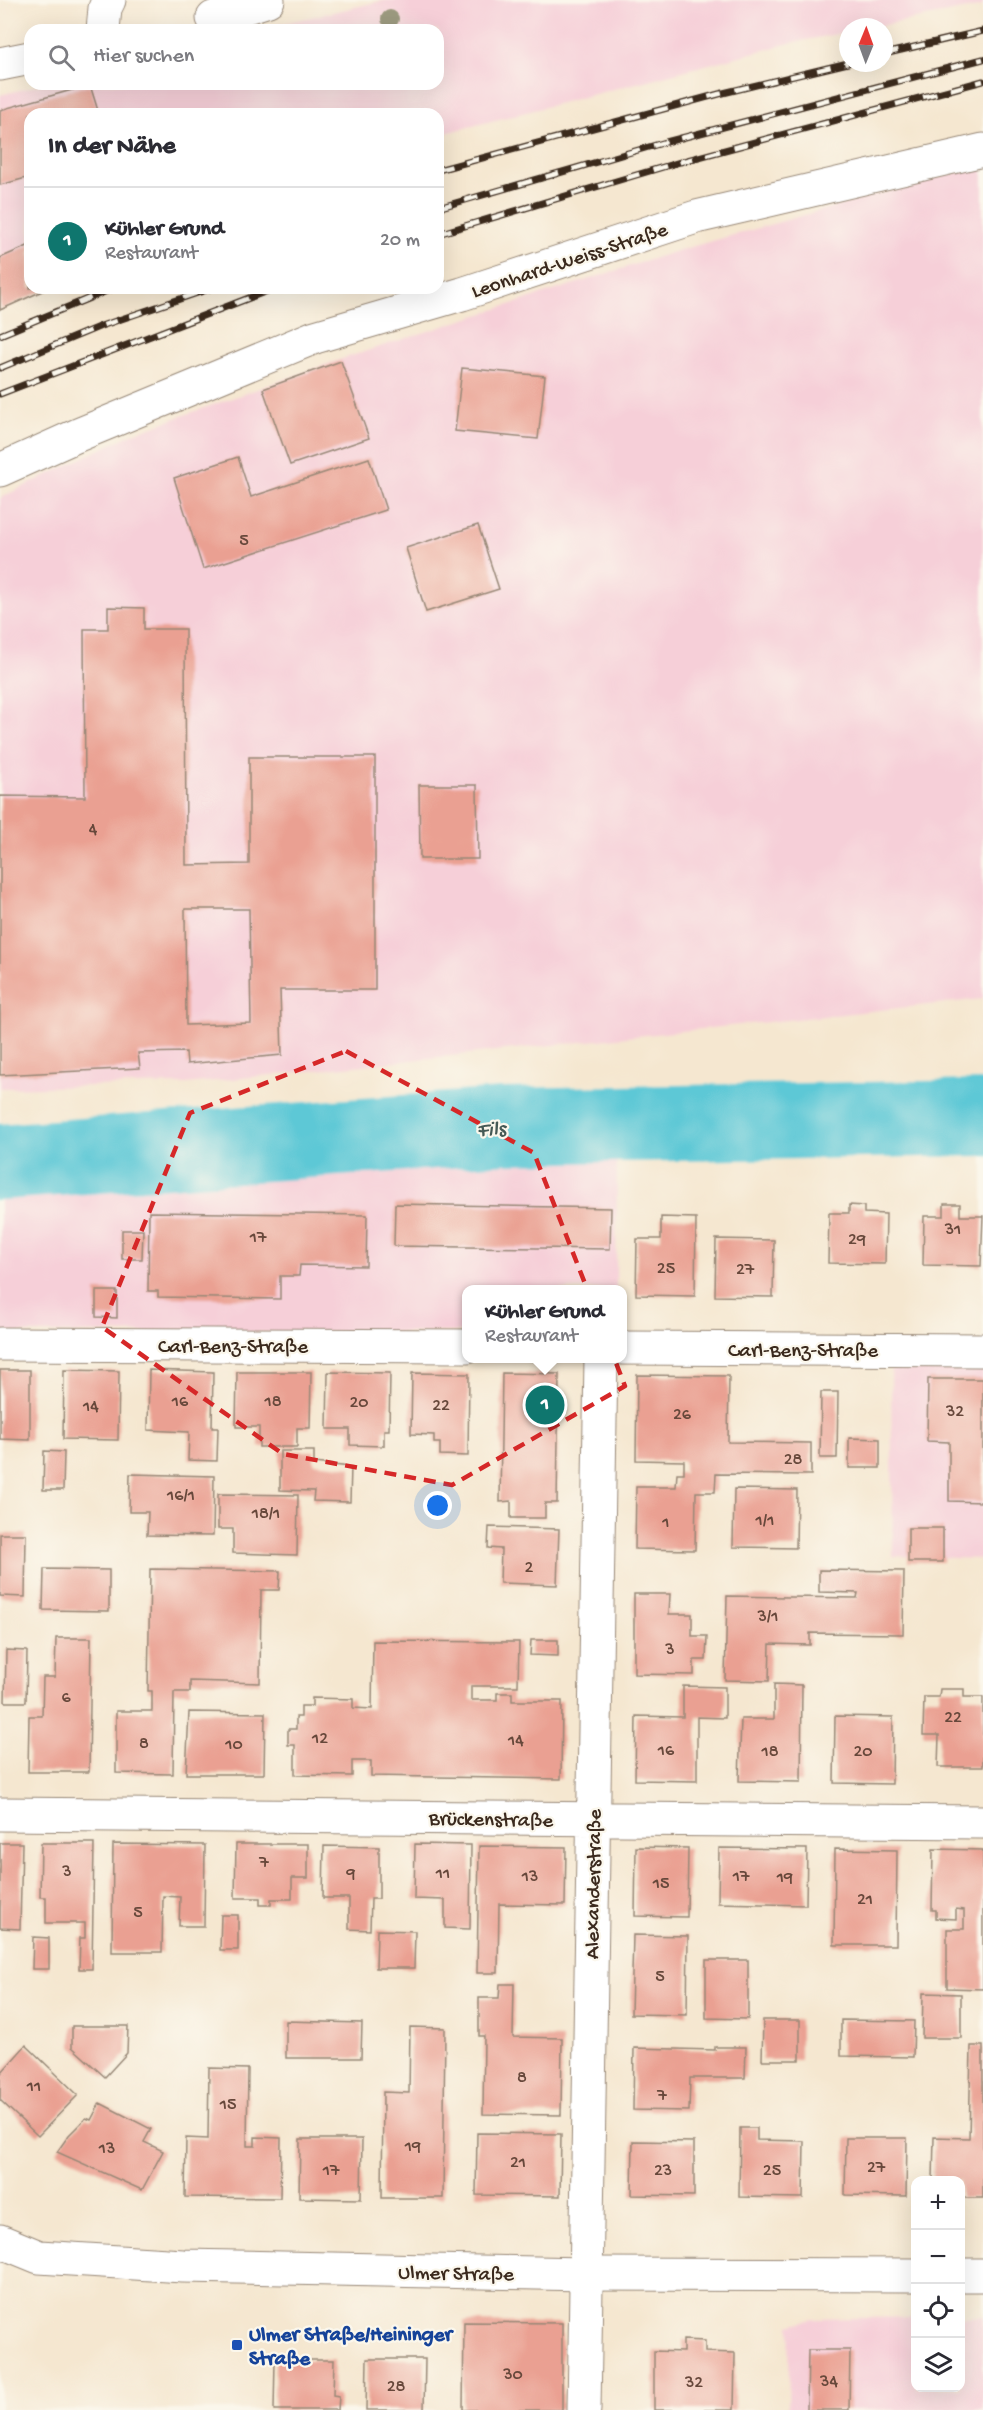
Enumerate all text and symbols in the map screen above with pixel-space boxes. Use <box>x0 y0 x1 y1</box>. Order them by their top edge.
north arrow <box>839 18 893 72</box>
search box <box>24 24 444 90</box>
icon: search <box>45 41 78 74</box>
text: Hier suchen <box>93 44 194 70</box>
text: In der Nähe <box>48 132 176 163</box>
text: Kühler Grund <box>105 217 224 243</box>
street label: Leonhard-Weiss-Straße <box>469 218 673 306</box>
text: 1 <box>63 230 72 253</box>
text: 20 m <box>380 230 420 253</box>
text: Restaurant <box>105 243 198 266</box>
house number: 5 <box>239 531 249 552</box>
house number: 4 <box>89 820 98 841</box>
water label: Fils <box>476 1117 508 1145</box>
house number: 31 <box>944 1220 961 1241</box>
house number: 17 <box>249 1228 267 1249</box>
house number: 29 <box>848 1230 866 1251</box>
house number: 25 <box>657 1259 675 1280</box>
house number: 27 <box>736 1260 755 1281</box>
popup <box>462 1285 627 1363</box>
text: Kühler Grund <box>485 1300 604 1326</box>
text: Restaurant <box>485 1326 578 1349</box>
street label: Carl-Benz-Straße <box>158 1336 309 1361</box>
street label: Carl-Benz-Straße <box>728 1340 879 1365</box>
pin: 1 <box>526 1382 564 1428</box>
house number: 16 <box>171 1392 189 1413</box>
house number: 18 <box>263 1392 282 1413</box>
house number: 20 <box>349 1393 369 1414</box>
house number: 22 <box>432 1396 450 1417</box>
house number: 14 <box>82 1397 99 1418</box>
house number: 32 <box>945 1402 964 1423</box>
house number: 26 <box>673 1405 692 1426</box>
house number: 28 <box>784 1450 802 1471</box>
house number: 16/1 <box>166 1486 195 1507</box>
your location <box>423 1491 452 1520</box>
house number: 18/1 <box>251 1504 280 1525</box>
house number: 1/1 <box>755 1511 774 1532</box>
house number: 1 <box>661 1513 670 1534</box>
house number: 2 <box>525 1558 534 1579</box>
house number: 3/1 <box>757 1607 778 1628</box>
house number: 3 <box>664 1640 675 1661</box>
house number: 6 <box>61 1688 71 1709</box>
house number: 22 <box>944 1708 962 1729</box>
house number: 12 <box>311 1729 328 1750</box>
house number: 14 <box>507 1731 524 1752</box>
house number: 8 <box>139 1734 149 1755</box>
house number: 10 <box>224 1735 243 1756</box>
house number: 16 <box>657 1741 675 1762</box>
house number: 18 <box>760 1742 779 1763</box>
house number: 20 <box>853 1742 873 1763</box>
street label: Brückenstraße <box>428 1808 554 1835</box>
street label: Alexanderstraße <box>582 1808 609 1959</box>
house number: 7 <box>258 1853 269 1874</box>
house number: 3 <box>61 1862 72 1883</box>
house number: 9 <box>345 1864 356 1885</box>
house number: 11 <box>435 1864 450 1885</box>
house number: 13 <box>521 1867 538 1888</box>
house number: 17 <box>732 1867 750 1888</box>
house number: 19 <box>776 1868 793 1889</box>
house number: 15 <box>652 1874 669 1895</box>
house number: 21 <box>857 1890 873 1911</box>
house number: 5 <box>133 1903 143 1924</box>
house number: 5 <box>655 1967 665 1988</box>
house number: 8 <box>517 2068 527 2089</box>
house number: 11 <box>26 2077 41 2098</box>
house number: 7 <box>656 2086 667 2107</box>
house number: 15 <box>219 2095 236 2116</box>
house number: 19 <box>404 2137 421 2158</box>
house number: 13 <box>98 2139 115 2160</box>
house number: 21 <box>510 2153 526 2174</box>
house number: 27 <box>867 2158 886 2179</box>
house number: 17 <box>322 2161 340 2182</box>
house number: 23 <box>654 2161 672 2182</box>
house number: 25 <box>763 2161 781 2182</box>
map controls <box>911 2176 965 2392</box>
button: + <box>911 2176 965 2230</box>
button: − <box>911 2230 965 2284</box>
street label: Ulmer Straße <box>398 2262 515 2289</box>
button: locate <box>911 2284 965 2338</box>
place label: Ulmer Straße/Heininger Straße <box>249 2324 455 2373</box>
marker: Ulmer Straße/Heininger Straße <box>230 2338 244 2352</box>
button: layers <box>911 2338 965 2392</box>
house number: 30 <box>502 2365 523 2386</box>
house number: 34 <box>819 2372 838 2393</box>
house number: 32 <box>684 2373 703 2394</box>
house number: 28 <box>387 2377 405 2398</box>

